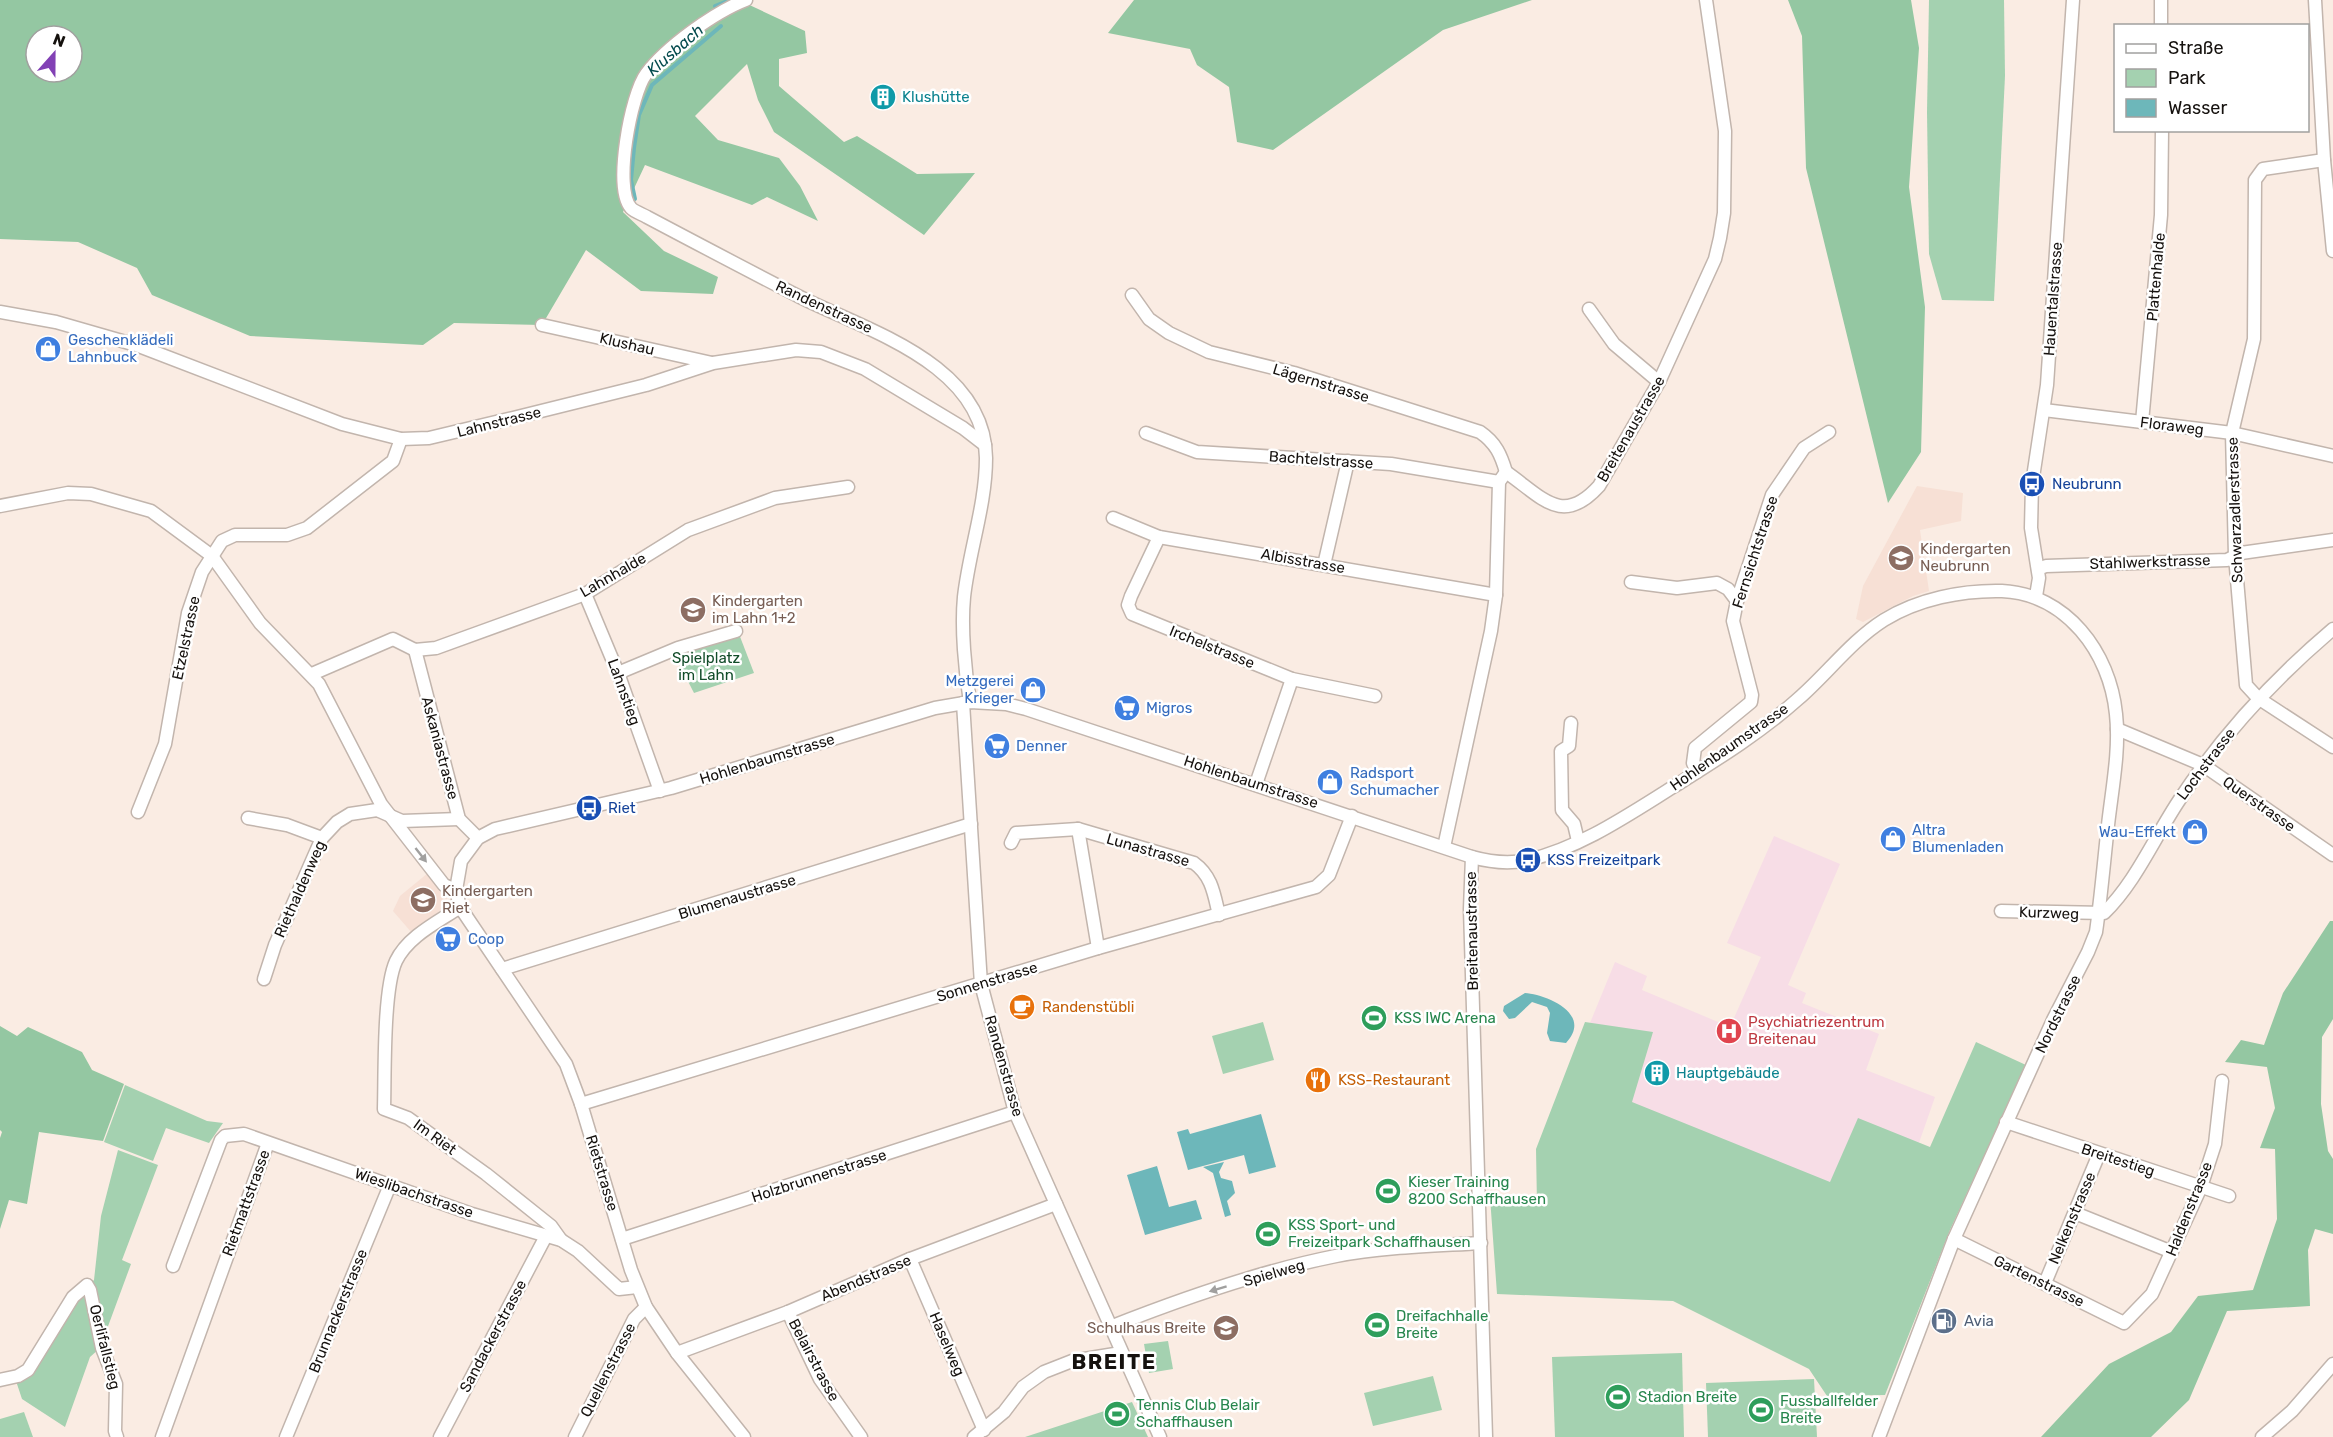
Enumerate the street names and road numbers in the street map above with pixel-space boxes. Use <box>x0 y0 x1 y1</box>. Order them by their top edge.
street label: Plattenhalde <box>2143 232 2169 322</box>
street label: Hauentalstrasse <box>2040 241 2066 357</box>
street label: Randenstrasse <box>773 277 875 337</box>
street label: Klushau <box>598 329 656 359</box>
street label: Lägernstrasse <box>1271 360 1371 406</box>
street label: Breitenaustrasse <box>1593 373 1669 485</box>
street label: Lahnstrasse <box>455 403 543 441</box>
street label: Floraweg <box>2139 413 2205 439</box>
street label: Schwarzadlerstrasse <box>2223 437 2247 583</box>
street label: Bachtelstrasse <box>1268 447 1374 473</box>
street label: Fernsichtstrasse <box>1728 493 1782 611</box>
street label: Albisstrasse <box>1260 545 1346 577</box>
street label: Lahnhalde <box>577 549 649 601</box>
street label: Stahlwerkstrasse <box>2089 551 2211 573</box>
street label: Etzelstrasse <box>168 594 204 682</box>
street label: Irchelstrasse <box>1167 622 1257 672</box>
street label: Lahnstieg <box>604 656 644 728</box>
street label: Askaniastrasse <box>418 695 462 801</box>
street label: Hohlenbaumstrasse <box>1666 699 1792 795</box>
street label: Lochstrasse <box>2173 724 2239 804</box>
street label: Hohlenbaumstrasse <box>697 730 837 788</box>
street label: Hohlenbaumstrasse <box>1182 752 1320 812</box>
street label: Querstrasse <box>2219 772 2299 836</box>
street label: Lunastrasse <box>1104 830 1192 870</box>
street label: Riethaldenweg <box>271 838 329 940</box>
street label: Blumenaustrasse <box>676 871 798 923</box>
street label: Breitenaustrasse <box>1462 871 1482 991</box>
street label: Kurzweg <box>2019 903 2079 923</box>
street label: Sonnenstrasse <box>934 958 1040 1006</box>
street label: Nordstrasse <box>2031 972 2085 1056</box>
street label: Randenstrasse <box>981 1013 1027 1119</box>
street label: Im Riet <box>410 1115 460 1159</box>
street label: Rietstrasse <box>582 1133 622 1213</box>
street label: Breitestieg <box>2079 1140 2157 1180</box>
street label: Holzbrunnenstrasse <box>749 1146 889 1206</box>
street label: Rietmattstrasse <box>218 1147 274 1259</box>
street label: Haldenstrasse <box>2162 1159 2216 1259</box>
street label: Wieslibachstrasse <box>352 1164 476 1222</box>
street label: Nelkenstrasse <box>2044 1169 2100 1267</box>
street label: Brunnackerstrasse <box>305 1246 371 1376</box>
street label: Abendstrasse <box>818 1251 914 1305</box>
street label: Gartenstrasse <box>1991 1251 2087 1311</box>
street label: Spielweg <box>1241 1256 1307 1290</box>
street label: Sandackerstrasse <box>456 1277 530 1395</box>
street label: Oerlifallstieg <box>86 1302 124 1392</box>
street label: Haselweg <box>925 1309 969 1379</box>
street label: Belairstrasse <box>785 1316 843 1404</box>
street label: Quellenstrasse <box>577 1320 639 1420</box>

